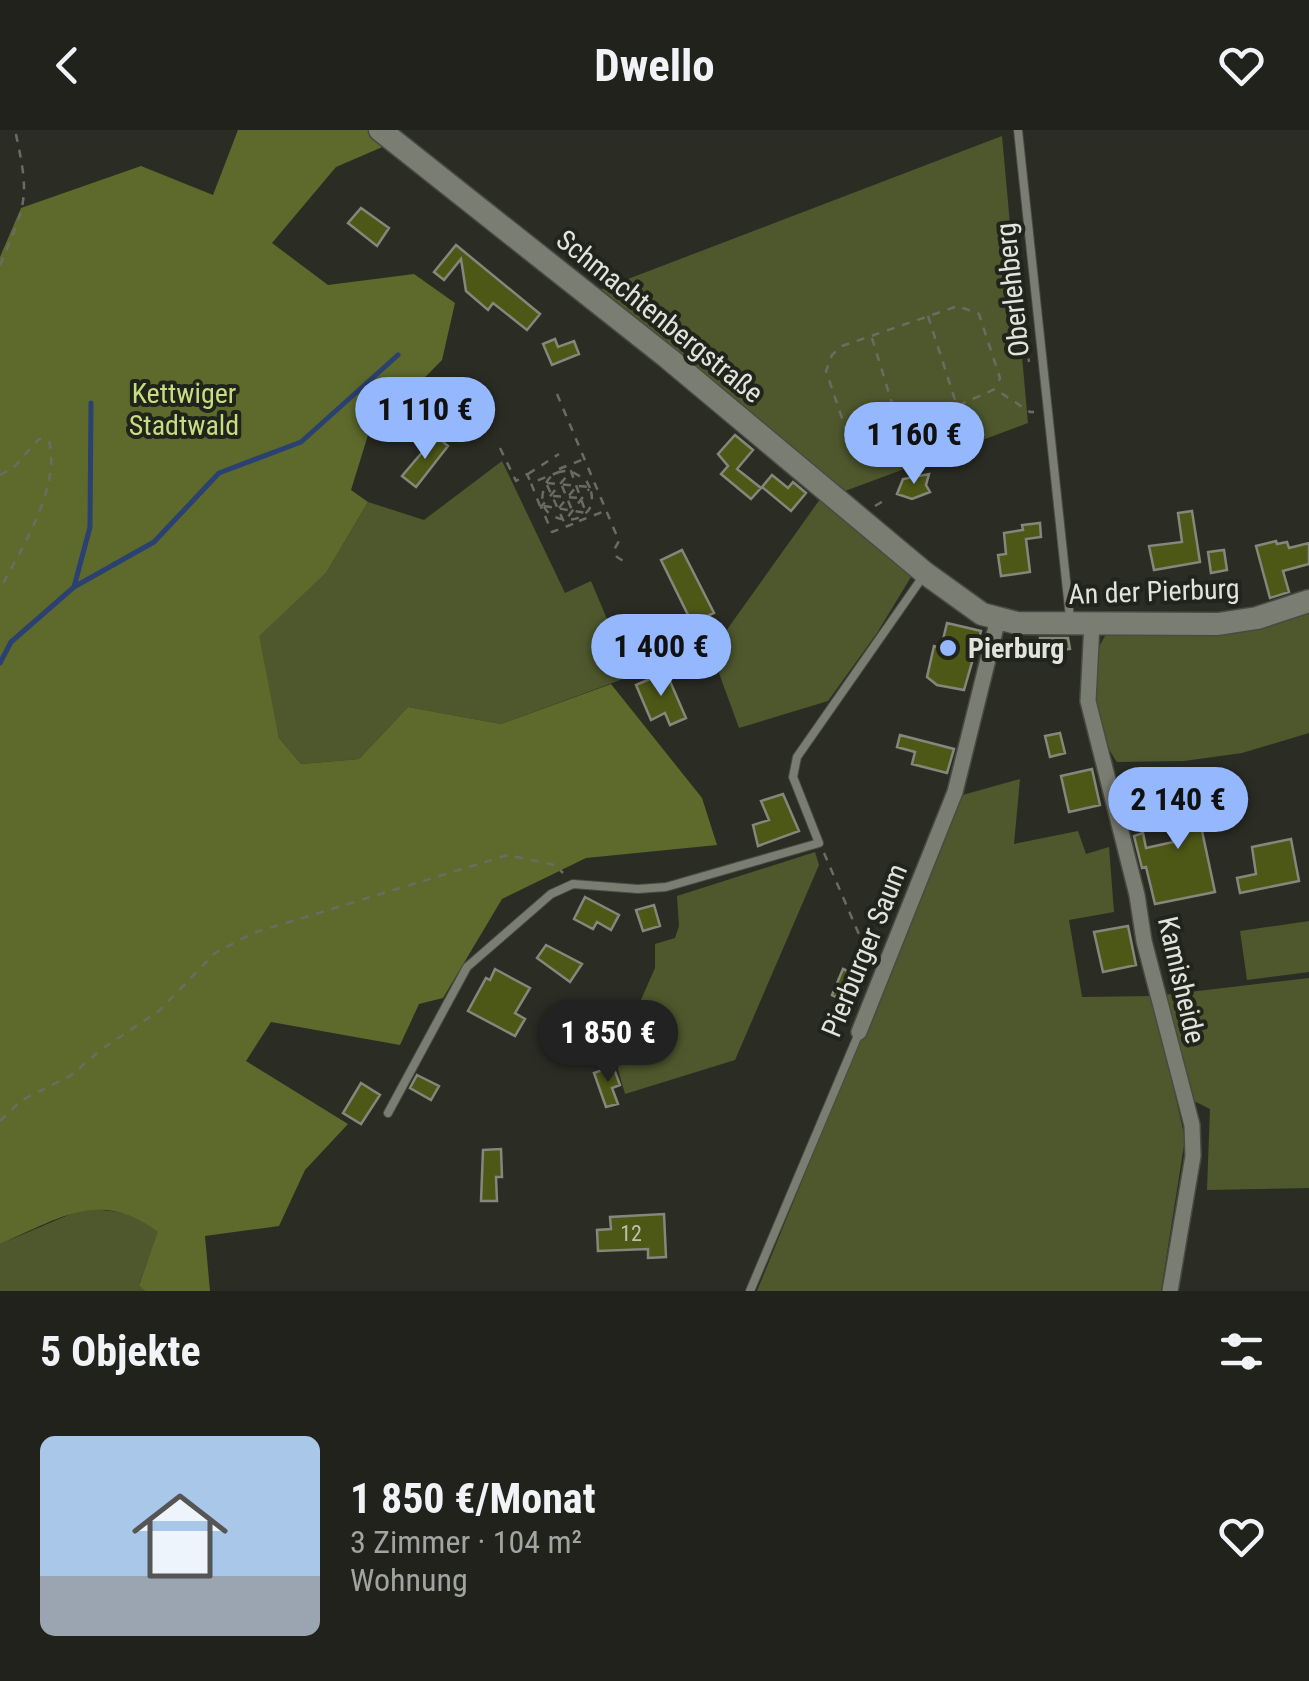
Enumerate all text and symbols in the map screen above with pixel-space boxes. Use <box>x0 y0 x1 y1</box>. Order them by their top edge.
icon: back <box>40 38 95 93</box>
icon: heart <box>1214 38 1269 93</box>
text: Dwello <box>594 39 715 92</box>
street label: Oberlehberg <box>989 221 1036 358</box>
street label: Schmachtenbergstraße <box>550 223 770 410</box>
park label: Kettwiger Stadtwald <box>129 377 239 442</box>
pin: 1 110 € <box>333 377 517 462</box>
text: 1 110 € <box>377 390 473 428</box>
pin: 1 160 € <box>822 402 1006 487</box>
text: 1 160 € <box>866 415 962 453</box>
street label: An der Pierburg <box>1068 572 1240 611</box>
pin: 1 400 € <box>569 614 753 699</box>
text: 1 400 € <box>613 627 709 665</box>
place label: Pierburg <box>968 632 1064 665</box>
marker: Pierburg <box>937 637 959 659</box>
pin: 2 140 € <box>1086 767 1270 852</box>
text: 2 140 € <box>1130 780 1226 818</box>
street label: Pierburger Saum <box>815 859 914 1042</box>
street label: Kamisheide <box>1151 914 1212 1047</box>
pin: 1 850 € <box>516 1000 700 1085</box>
text: 1 850 € <box>560 1013 656 1051</box>
house number: 12 <box>620 1221 642 1246</box>
icon: filters <box>1214 1324 1269 1379</box>
text: 5 Objekte <box>40 1327 201 1376</box>
text: 1 850 €/Monat <box>350 1474 596 1523</box>
icon: home <box>120 1476 240 1596</box>
icon: heart <box>1214 1509 1269 1564</box>
text: 3 Zimmer · 104 m² <box>350 1523 582 1561</box>
text: Wohnung <box>350 1561 468 1599</box>

